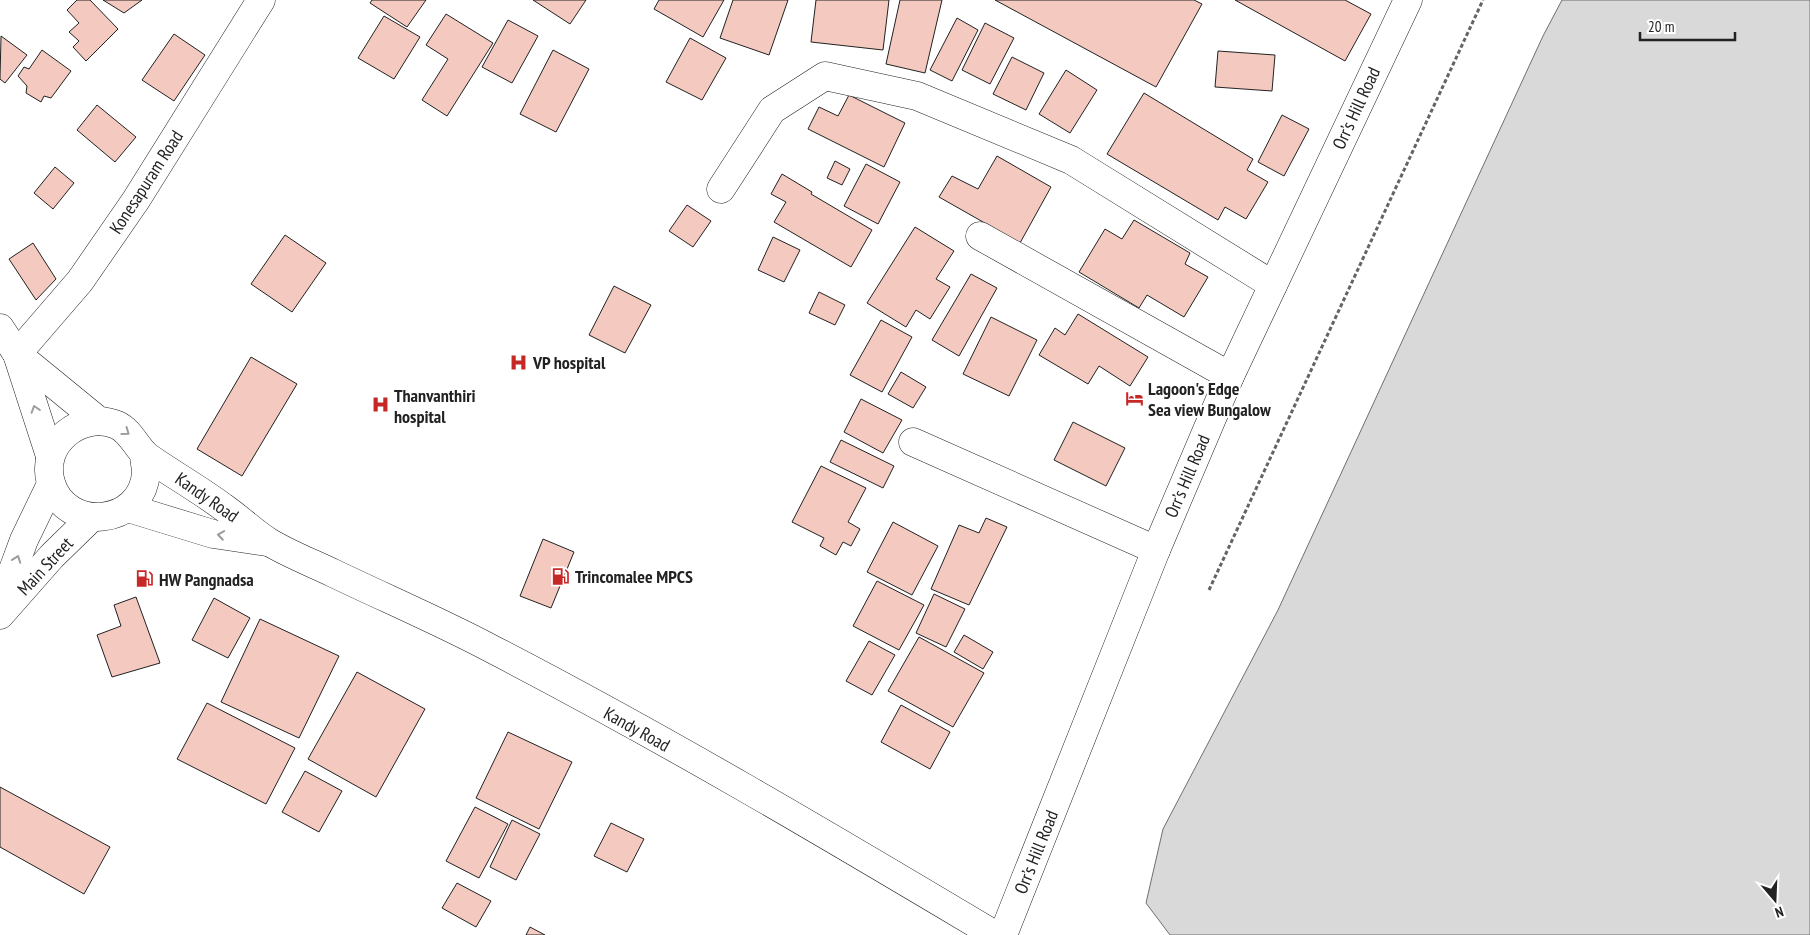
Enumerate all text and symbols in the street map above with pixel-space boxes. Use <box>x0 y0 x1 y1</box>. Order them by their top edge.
scale bar <box>1640 10 1735 42</box>
text: 20 m <box>1648 17 1674 36</box>
street label: Orr’s Hill Road <box>1327 63 1385 153</box>
street label: Konesapuram Road <box>104 126 188 238</box>
place label: VP hospital <box>532 351 606 374</box>
hospital icon: VP hospital <box>509 352 529 372</box>
place label: Lagoon's Edge Sea view Bungalow <box>1148 377 1271 421</box>
place label: Thanvanthiri hospital <box>394 384 476 428</box>
hotel icon: Lagoon's Edge Sea view Bungalow <box>1124 388 1144 408</box>
hospital icon: Thanvanthiri hospital <box>370 395 390 415</box>
one-way arrow <box>31 406 41 414</box>
one-way arrow <box>121 426 130 435</box>
street label: Orr’s Hill Road <box>1159 431 1215 521</box>
street label: Kandy Road <box>171 467 243 527</box>
one-way arrow <box>216 530 225 540</box>
street label: Main Street <box>12 532 78 600</box>
one-way arrow <box>11 555 21 564</box>
place label: Trincomalee MPCS <box>575 565 693 588</box>
fuel station icon: Trincomalee MPCS <box>551 566 571 586</box>
place label: HW Pangnadsa <box>159 568 254 591</box>
fuel station icon: HW Pangnadsa <box>135 569 155 589</box>
street label: Kandy Road <box>600 701 674 757</box>
street label: Orr’s Hill Road <box>1009 807 1063 897</box>
north arrow <box>1750 875 1800 925</box>
text: N <box>1773 903 1786 922</box>

